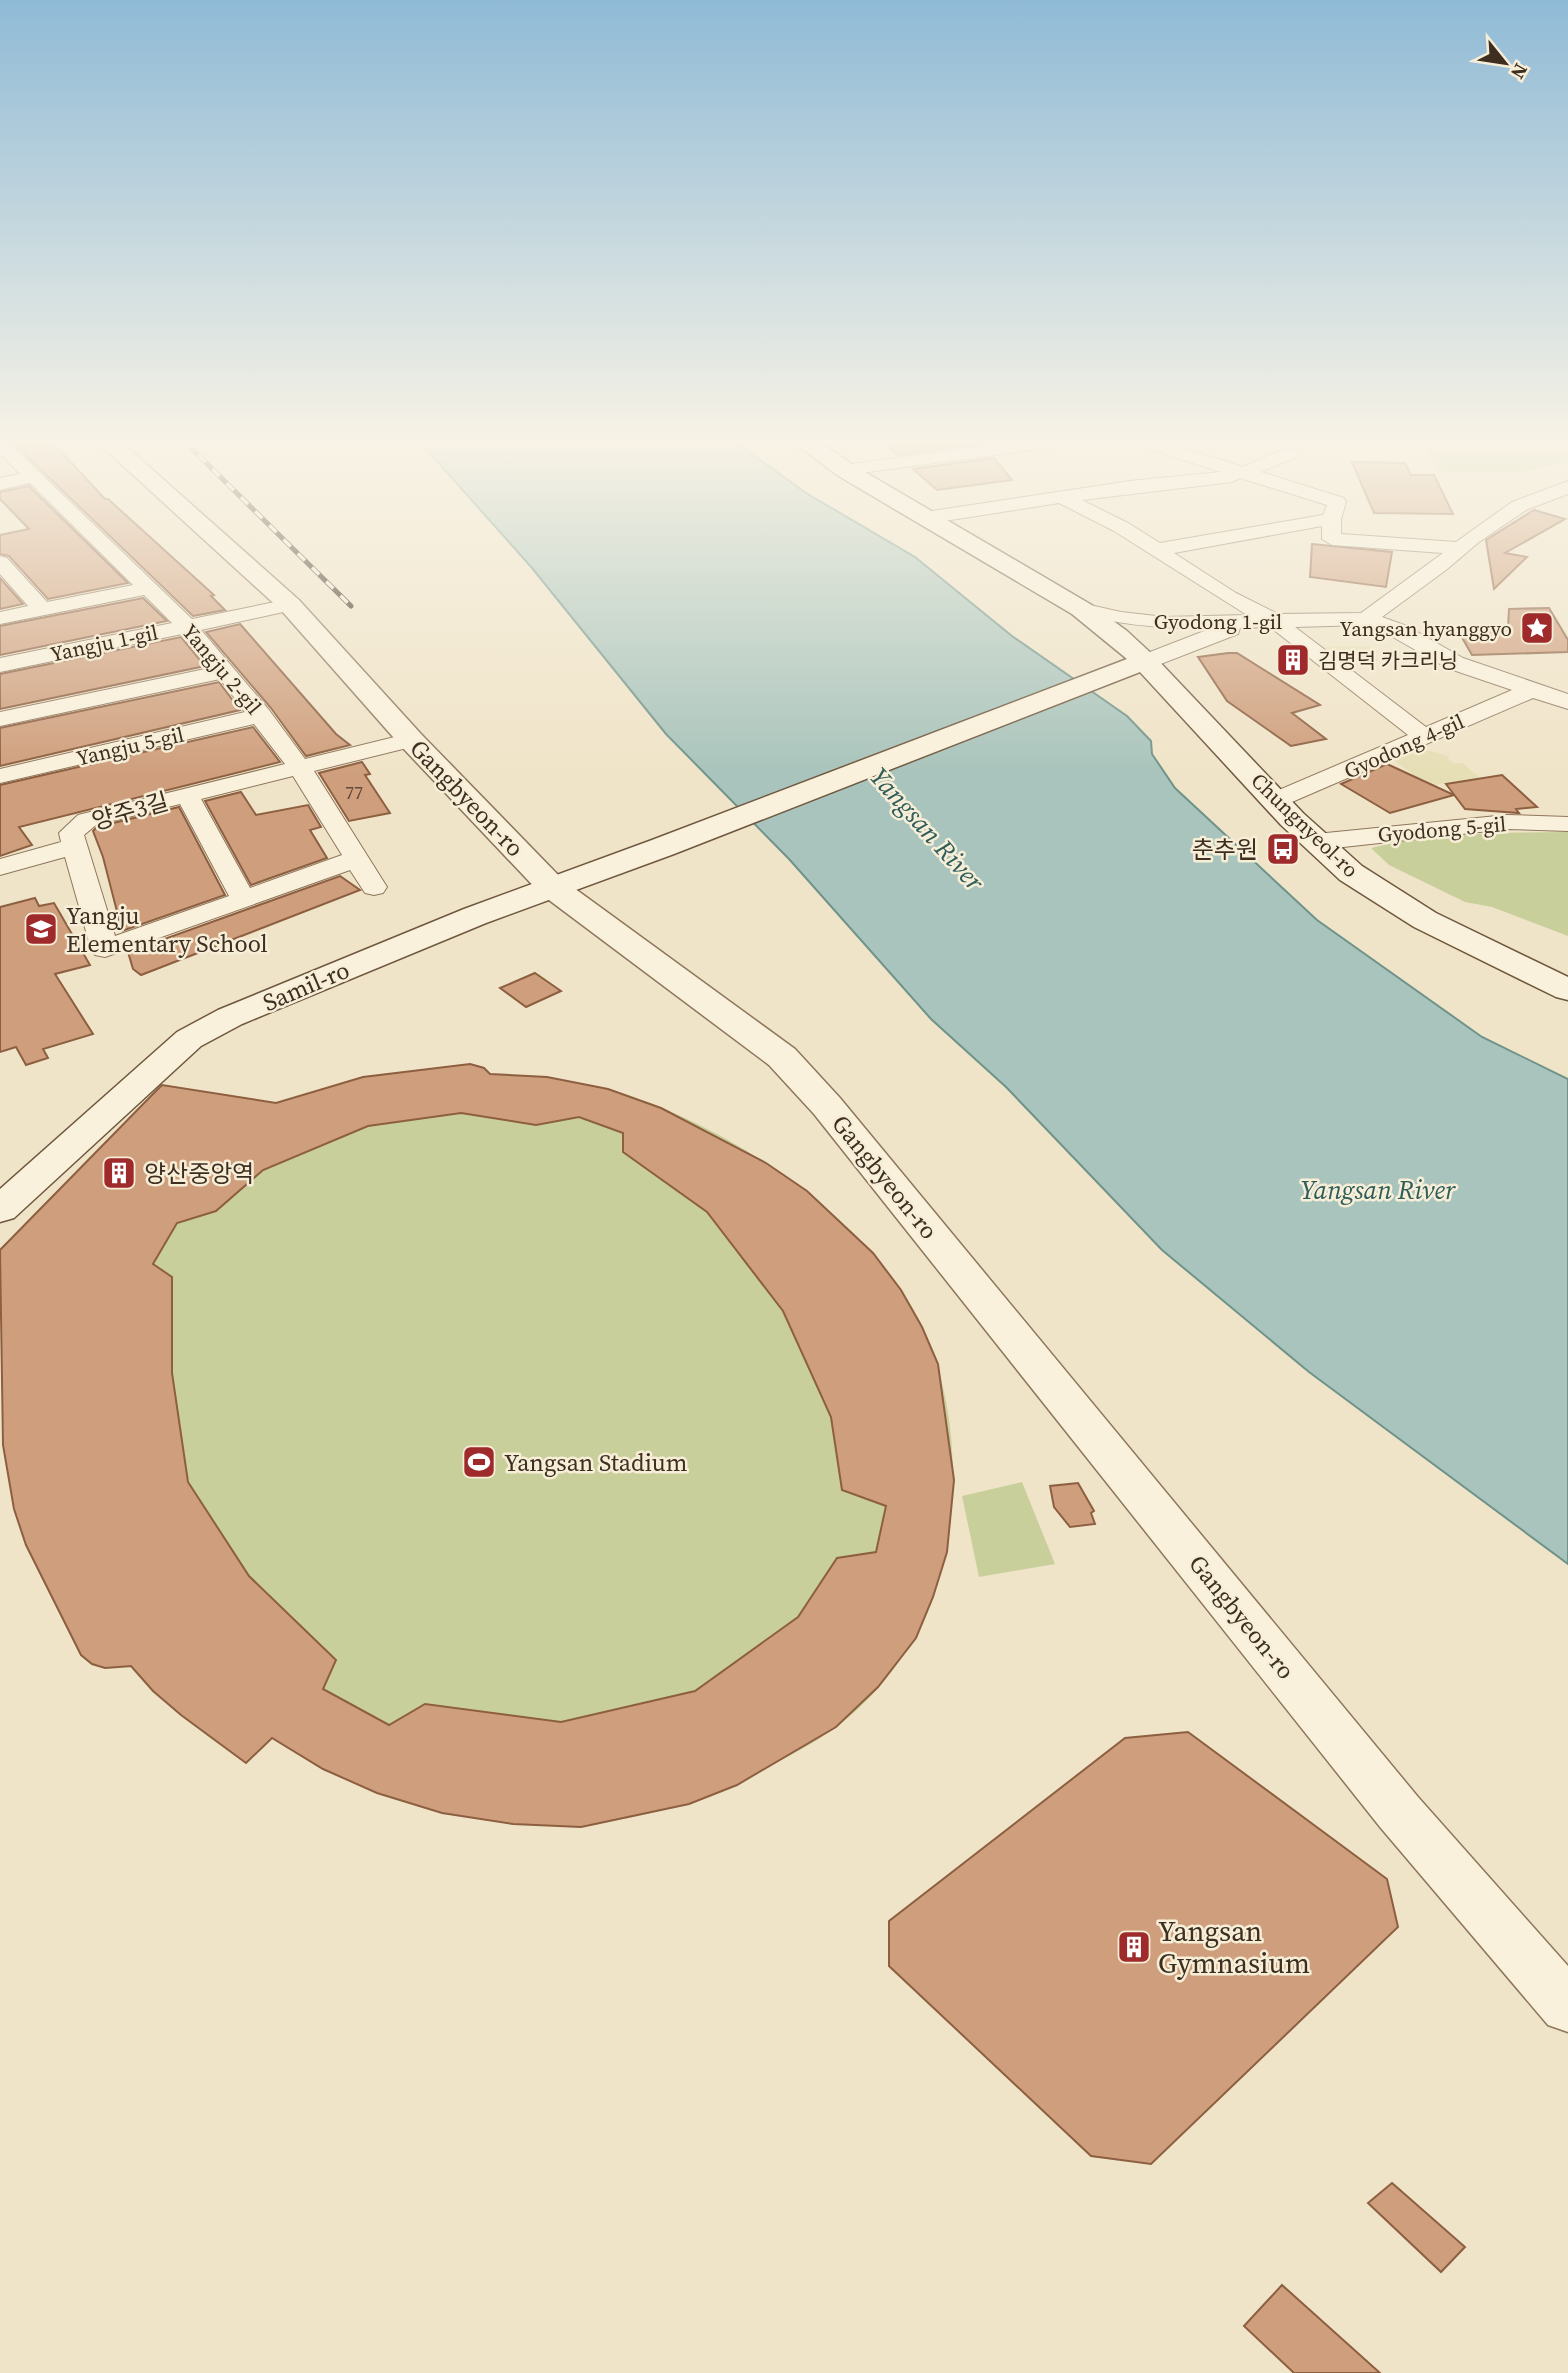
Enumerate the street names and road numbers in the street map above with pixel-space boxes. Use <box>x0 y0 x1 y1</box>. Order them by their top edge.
street label: Gyodong 1-gil <box>1154 607 1282 636</box>
street label: Yangju 1-gil <box>47 617 161 669</box>
street label: Yangju 2-gil <box>176 618 268 720</box>
street label: Gyodong 4-gil <box>1339 707 1469 785</box>
street label: Yangju 5-gil <box>73 720 187 772</box>
street label: Gangbyeon-ro <box>403 732 531 864</box>
street label: Chungnyeol-ro <box>1245 766 1365 884</box>
street label: 양주3길 <box>88 784 172 838</box>
street label: Gyodong 5-gil <box>1377 809 1507 849</box>
street label: Samil-ro <box>258 953 354 1019</box>
street label: Gangbyeon-ro <box>825 1108 945 1246</box>
street label: Gangbyeon-ro <box>1182 1548 1302 1686</box>

